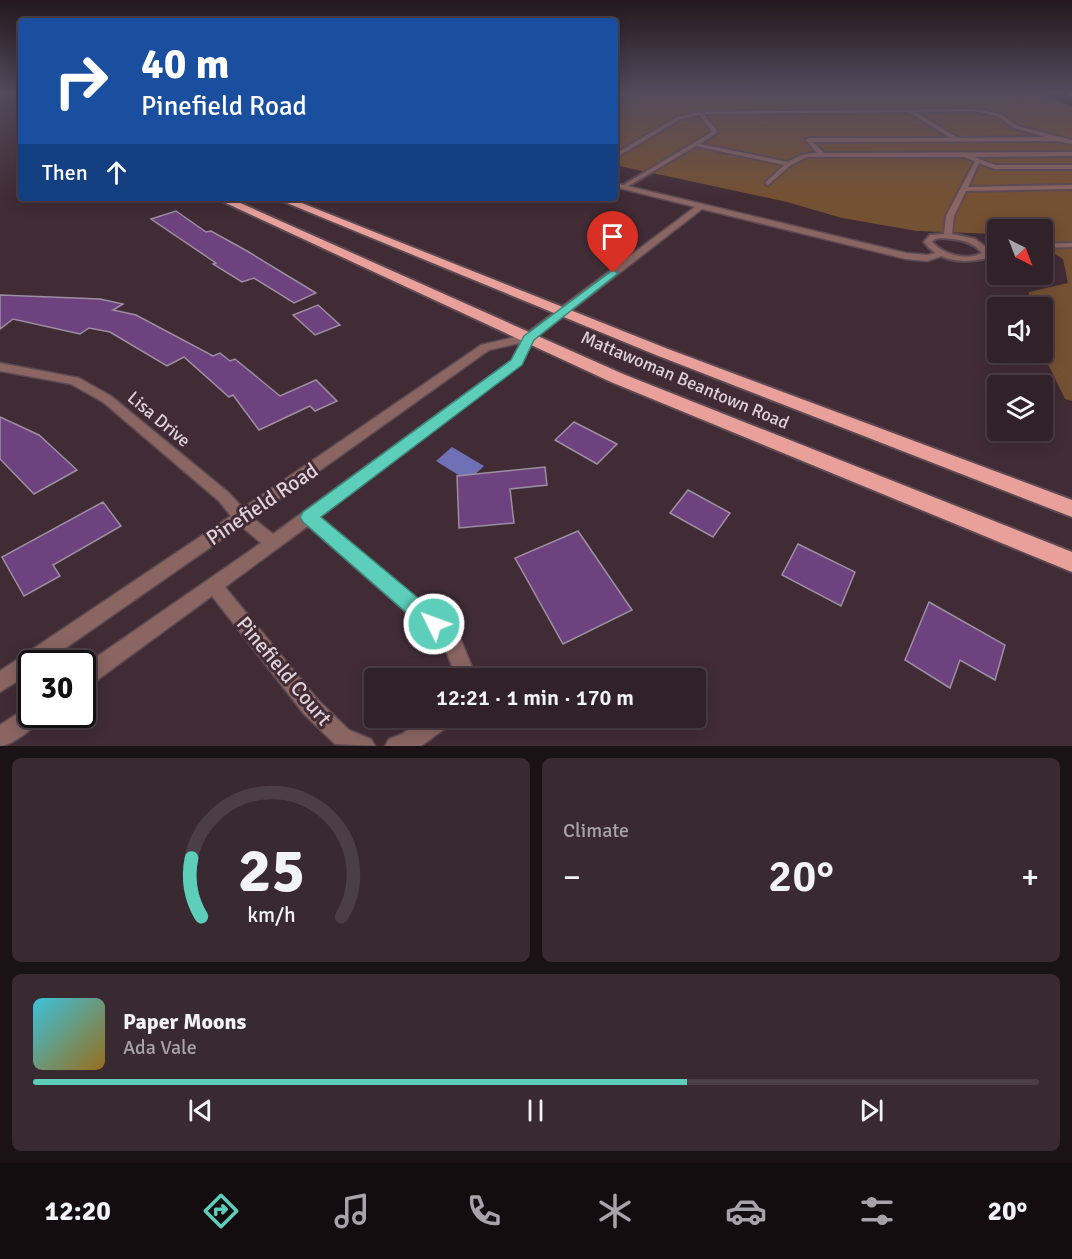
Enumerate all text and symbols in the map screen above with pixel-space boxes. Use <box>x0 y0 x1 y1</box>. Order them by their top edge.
text: 40 m <box>141 39 230 90</box>
icon: right <box>42 42 120 120</box>
text: Pinefield Road <box>141 90 307 123</box>
icon: ahead <box>100 156 133 189</box>
text: Then <box>42 159 88 186</box>
pin <box>587 211 638 273</box>
north arrow <box>987 219 1053 285</box>
map controls <box>987 219 1053 441</box>
icon: arrive <box>596 220 629 253</box>
button: sound <box>987 297 1053 363</box>
street label: Mattawoman Beantown Road <box>578 326 792 434</box>
button: layers <box>987 375 1053 441</box>
street label: Lisa Drive <box>123 386 195 452</box>
street label: Pinefield Road <box>201 457 323 551</box>
position arrow <box>402 592 466 656</box>
street label: Pinefield Court <box>231 611 337 731</box>
speed limit sign: 30 <box>18 650 96 728</box>
text: 12:21 · 1 min · 170 m <box>436 684 634 711</box>
text: Climate <box>563 818 629 843</box>
text: 25 <box>237 832 305 909</box>
text: 20° <box>768 849 834 904</box>
text: − <box>563 857 581 898</box>
text: + <box>1021 857 1039 898</box>
text: km/h <box>247 902 295 928</box>
text: Paper Moons <box>123 1008 246 1035</box>
text: Ada Vale <box>123 1035 197 1060</box>
icon: previous <box>184 1094 217 1127</box>
icon: pause <box>519 1094 552 1127</box>
icon: next <box>855 1094 888 1127</box>
icon: directions <box>200 1190 242 1232</box>
icon: music <box>331 1190 373 1232</box>
icon: phone <box>463 1190 505 1232</box>
icon: climate <box>594 1190 636 1232</box>
icon: car <box>725 1190 767 1232</box>
icon: filters <box>856 1190 898 1232</box>
text: 12:20 <box>45 1195 111 1228</box>
text: 20° <box>987 1195 1027 1228</box>

